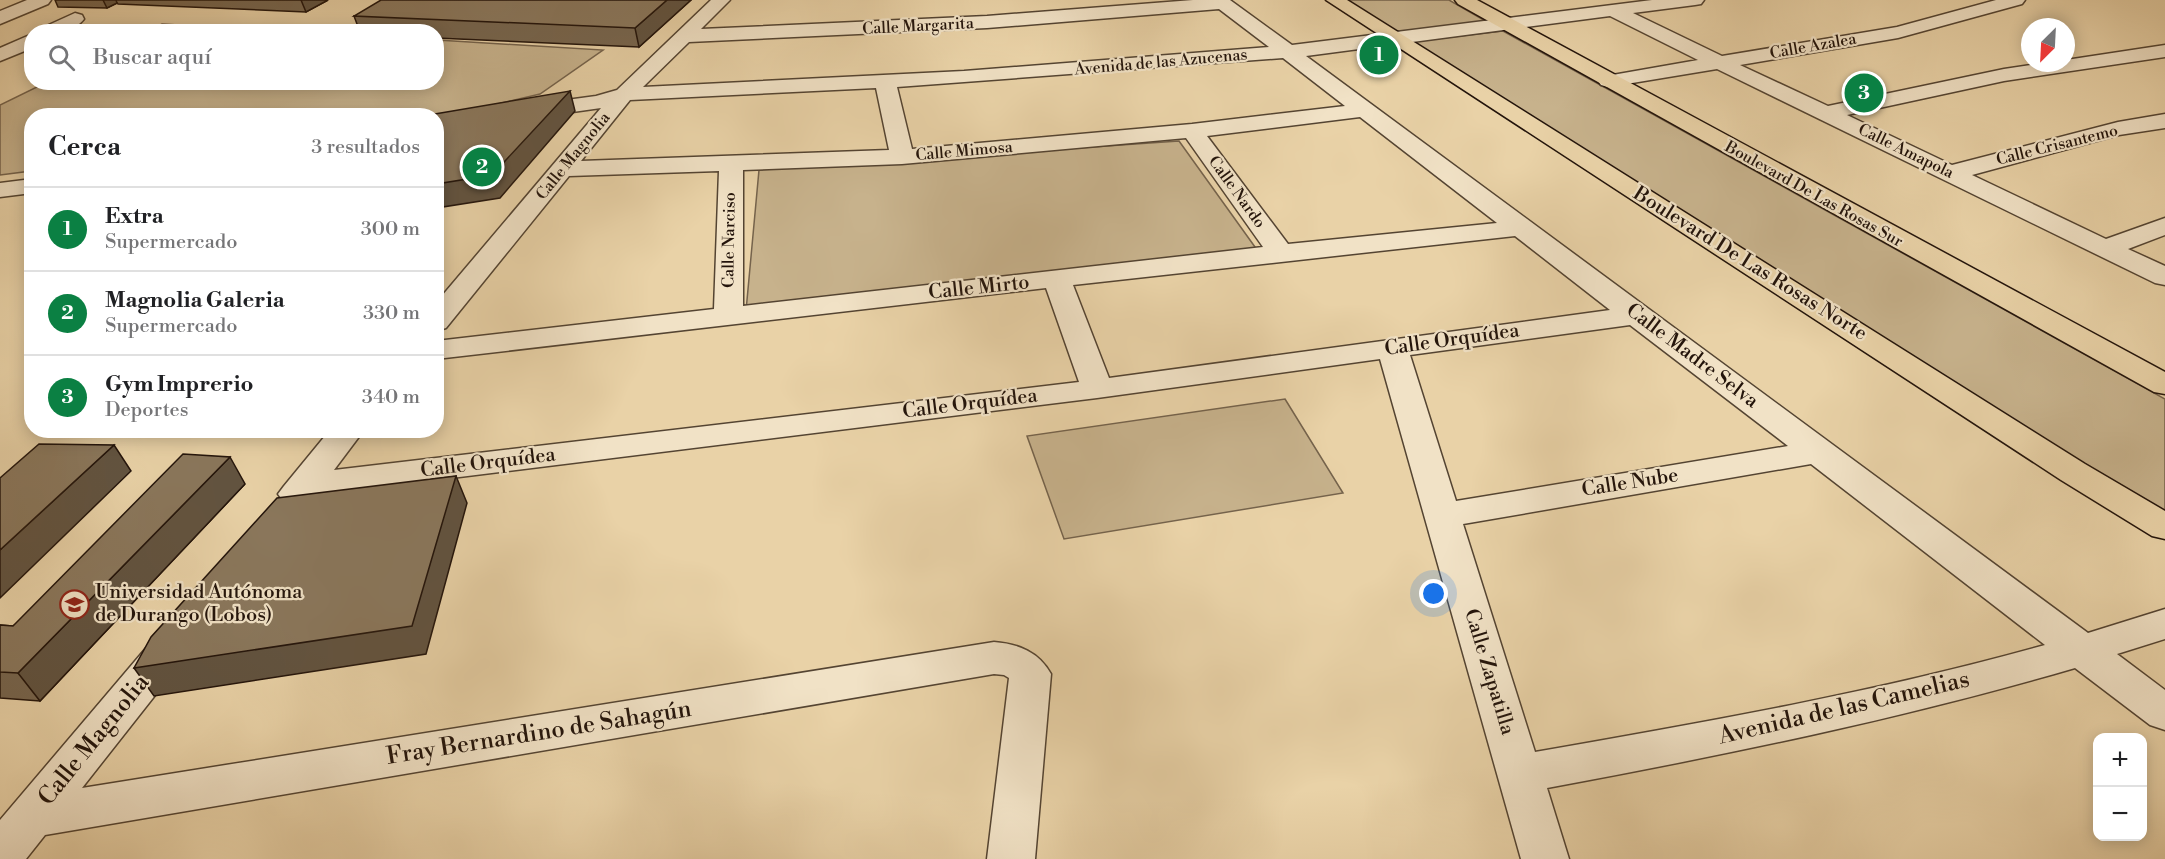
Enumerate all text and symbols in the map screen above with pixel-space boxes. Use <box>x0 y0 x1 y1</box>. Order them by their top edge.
street label: Calle Margarita <box>862 13 975 39</box>
north arrow <box>2021 18 2075 72</box>
search box <box>24 24 444 90</box>
street label: Calle Azalea <box>1768 28 1859 63</box>
pin: 1 <box>1360 32 1398 78</box>
icon: search <box>45 41 78 74</box>
text: Buscar aquí <box>93 44 211 71</box>
street label: Avenida de las Azucenas <box>1073 44 1248 80</box>
pin: 3 <box>1844 70 1884 116</box>
street label: Calle Magnolia <box>532 107 615 204</box>
street label: Calle Amapola <box>1855 119 1958 183</box>
street label: Calle Crisantemo <box>1994 120 2120 170</box>
text: Cerca <box>48 131 121 163</box>
text: 3 resultados <box>311 135 420 160</box>
street label: Boulevard De Las Rosas Sur <box>1721 136 1907 251</box>
street label: Calle Mimosa <box>915 137 1014 165</box>
pin: 2 <box>462 144 502 190</box>
street label: Calle Nardo <box>1204 152 1270 232</box>
street label: Boulevard De Las Rosas Norte <box>1627 181 1872 347</box>
street label: Calle Narciso <box>718 192 740 288</box>
text: Extra <box>105 203 164 230</box>
text: 1 <box>63 217 72 242</box>
text: 300 m <box>361 217 420 242</box>
text: Supermercado <box>105 230 237 255</box>
street label: Calle Mirto <box>927 270 1031 306</box>
text: Magnolia Galeria <box>105 287 285 314</box>
street label: Calle Madre Selva <box>1621 298 1764 414</box>
text: 2 <box>61 301 74 326</box>
text: 330 m <box>363 301 420 326</box>
text: Supermercado <box>105 314 237 339</box>
street label: Calle Orquídea <box>1383 318 1522 362</box>
text: Gym Imprerio <box>105 371 253 398</box>
street label: Calle Orquídea <box>901 383 1040 425</box>
text: 3 <box>61 385 74 410</box>
text: 340 m <box>362 385 420 410</box>
text: Deportes <box>105 398 188 423</box>
street label: Calle Orquídea <box>419 442 558 484</box>
street label: Calle Nube <box>1580 463 1680 503</box>
your location <box>1419 579 1448 608</box>
place label: Universidad Autónoma de Durango (Lobos) <box>95 580 303 628</box>
school or university icon: Universidad Autónoma de Durango (Lobos) <box>58 588 90 620</box>
street label: Calle Zapatilla <box>1458 606 1520 739</box>
street label: Avenida de las Camelias <box>1715 664 1972 752</box>
street label: Calle Magnolia <box>32 667 157 812</box>
street label: Fray Bernardino de Sahagún <box>384 694 694 772</box>
map controls <box>2093 733 2147 841</box>
button: + <box>2093 733 2147 787</box>
button: − <box>2093 787 2147 841</box>

